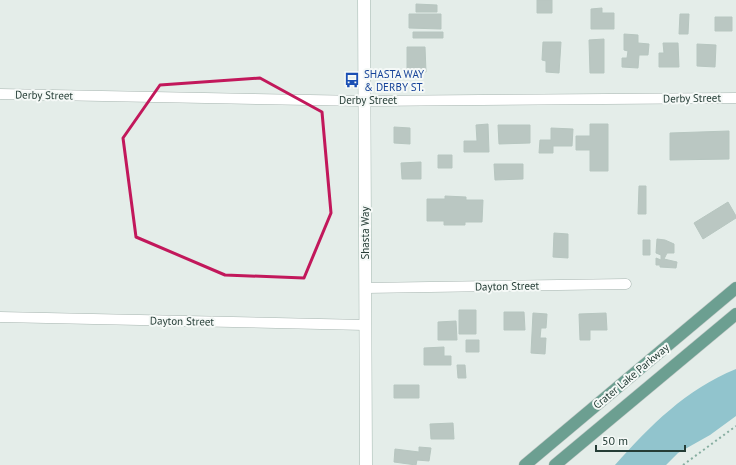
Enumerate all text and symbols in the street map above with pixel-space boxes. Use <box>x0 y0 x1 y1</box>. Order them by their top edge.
place label: SHASTA WAY & DERBY ST. <box>364 67 425 94</box>
bus stop icon: SHASTA WAY & DERBY ST. <box>343 71 361 89</box>
street label: Derby Street <box>15 87 73 103</box>
street label: Derby Street <box>663 90 721 106</box>
street label: Derby Street <box>339 93 397 107</box>
street label: Shasta Way <box>358 206 372 260</box>
street label: Dayton Street <box>475 278 540 294</box>
street label: Dayton Street <box>150 313 215 329</box>
street label: Crater Lake Parkway <box>590 340 672 412</box>
scale bar <box>596 427 685 453</box>
text: 50 m <box>602 433 628 448</box>

